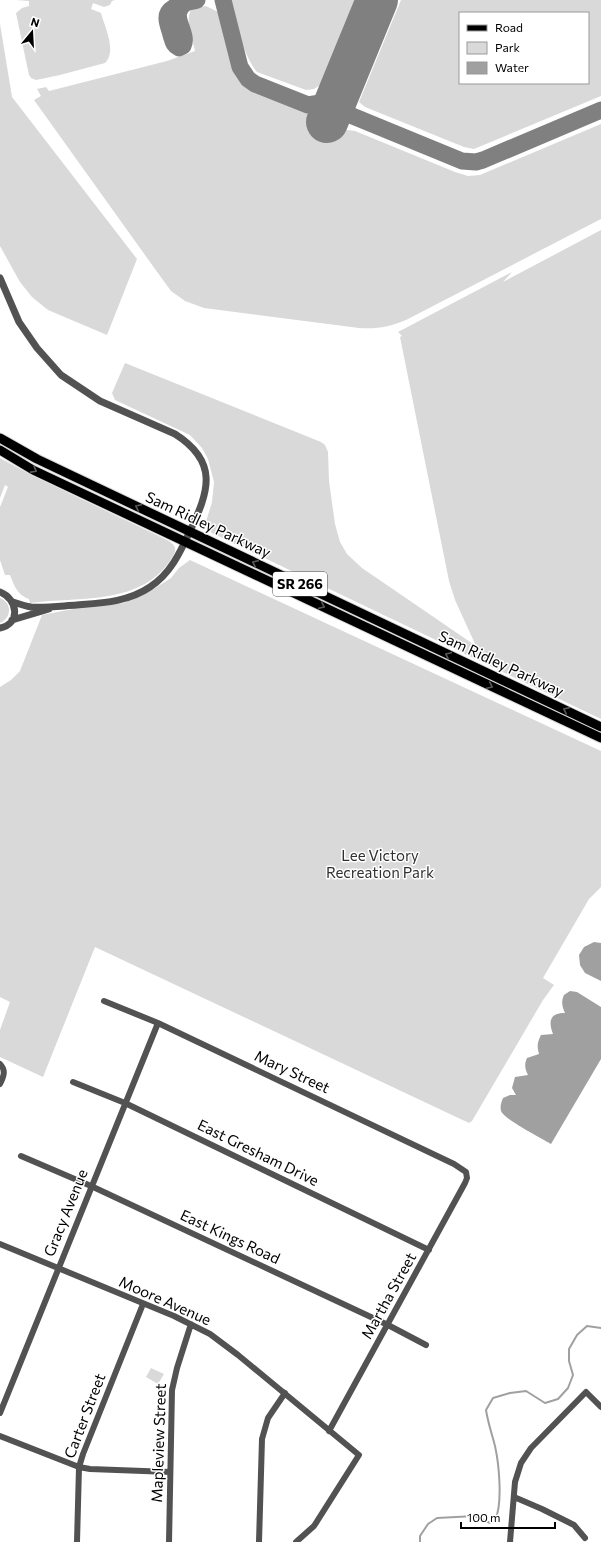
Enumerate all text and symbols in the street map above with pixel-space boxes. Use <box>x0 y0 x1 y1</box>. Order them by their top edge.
north arrow <box>12 12 52 52</box>
legend <box>459 12 589 84</box>
text: N <box>29 15 41 29</box>
text: Road <box>495 20 523 34</box>
text: Park <box>495 40 521 54</box>
text: Water <box>495 60 529 74</box>
one-way arrow <box>29 465 37 473</box>
street label: Sam Ridley Parkway <box>143 487 274 561</box>
one-way arrow <box>134 504 142 512</box>
one-way arrow <box>252 560 259 568</box>
road number: SR 266 <box>273 572 327 596</box>
one-way arrow <box>318 601 325 609</box>
street label: Sam Ridley Parkway <box>436 626 567 700</box>
one-way arrow <box>445 652 453 660</box>
one-way arrow <box>486 681 494 689</box>
one-way arrow <box>562 707 570 715</box>
park label: Lee Victory Recreation Park <box>326 846 434 881</box>
street label: Mary Street <box>252 1046 333 1096</box>
street label: East Gresham Drive <box>195 1115 322 1189</box>
street label: Gracy Avenue <box>39 1166 91 1259</box>
street label: East Kings Road <box>178 1205 283 1267</box>
street label: Martha Street <box>357 1249 419 1342</box>
street label: Moore Avenue <box>117 1272 214 1328</box>
street label: Carter Street <box>60 1371 108 1461</box>
street label: Mapleview Street <box>147 1383 169 1503</box>
scale bar <box>461 1504 555 1530</box>
text: 100 m <box>467 1510 501 1524</box>

